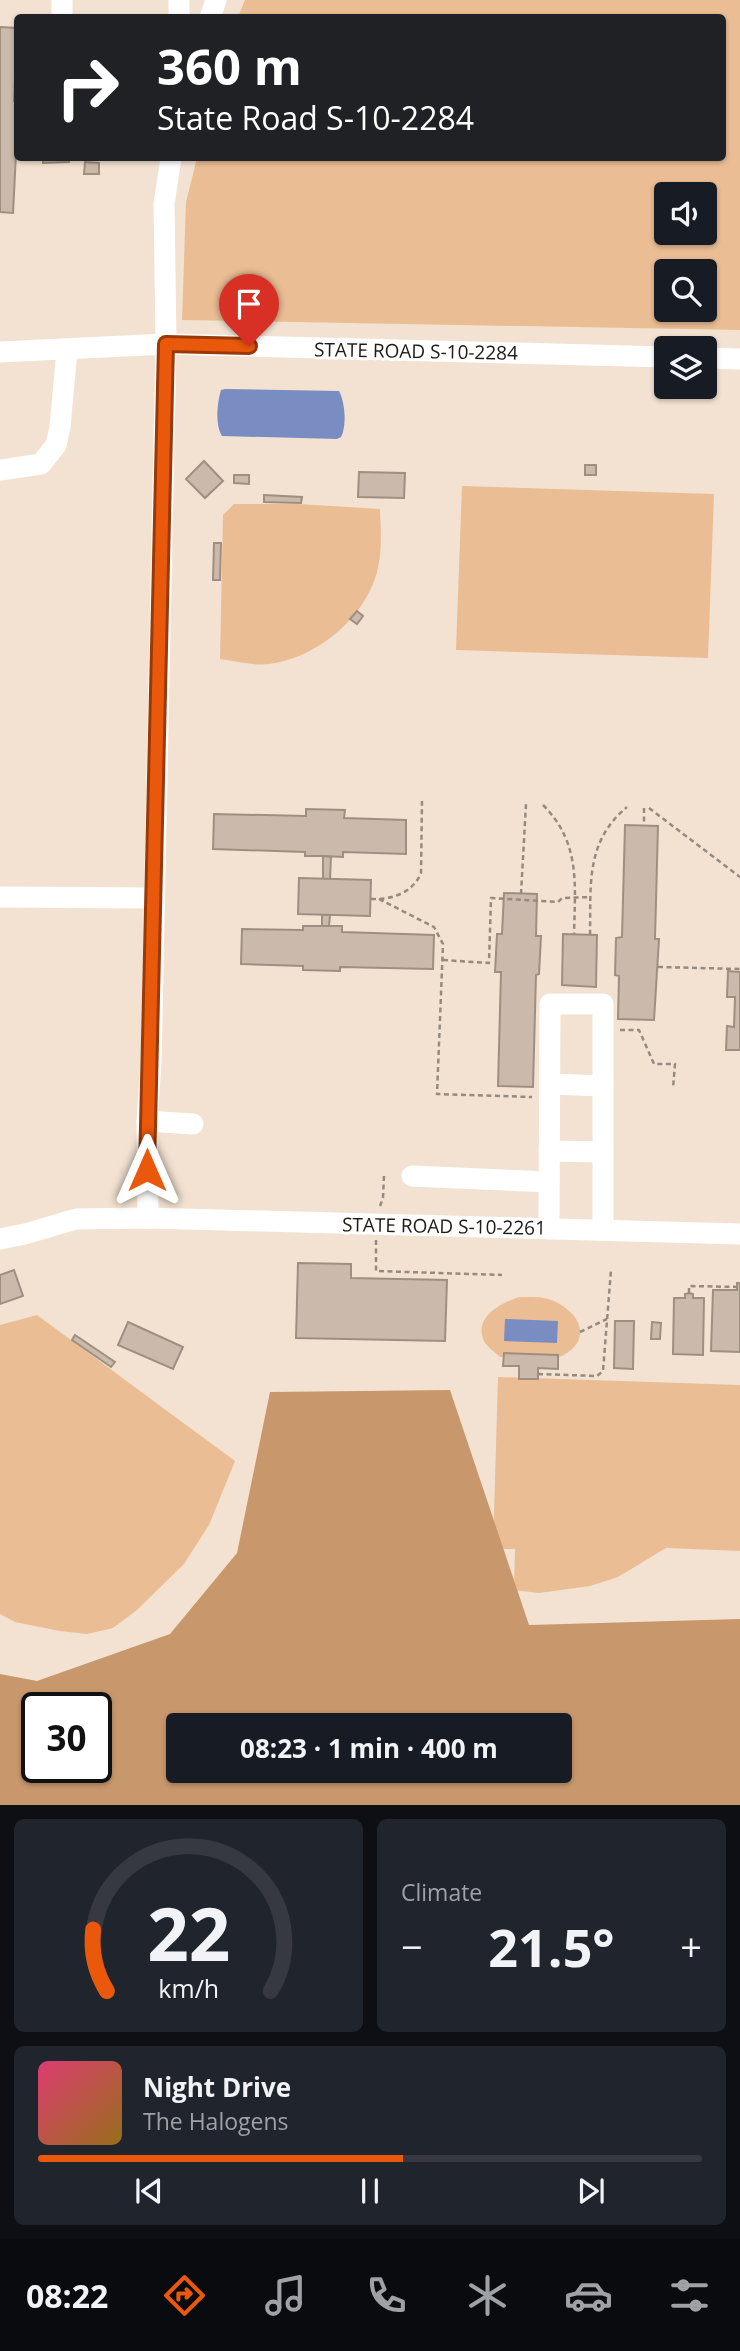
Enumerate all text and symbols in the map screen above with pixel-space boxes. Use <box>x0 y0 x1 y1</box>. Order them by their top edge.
text: 360 m <box>157 33 302 99</box>
icon: right <box>42 42 133 133</box>
text: State Road S-10-2284 <box>157 96 474 139</box>
map controls <box>654 182 717 399</box>
button: sound <box>654 182 717 245</box>
button: search <box>654 259 717 322</box>
pin <box>219 274 279 346</box>
icon: arrive <box>230 285 268 323</box>
street label: STATE ROAD S-10-2284 <box>314 336 518 366</box>
button: layers <box>654 336 717 399</box>
position arrow <box>110 1133 184 1207</box>
street label: STATE ROAD S-10-2261 <box>342 1211 546 1241</box>
speed limit sign: 30 <box>21 1692 112 1783</box>
text: 08:23 · 1 min · 400 m <box>240 1730 498 1766</box>
text: Climate <box>401 1876 482 1908</box>
text: 22 <box>147 1884 230 1983</box>
text: 21.5° <box>488 1911 615 1982</box>
text: − <box>401 1920 423 1972</box>
text: + <box>680 1920 702 1972</box>
text: km/h <box>158 1971 219 2005</box>
text: Night Drive <box>143 2069 291 2105</box>
text: The Halogens <box>143 2105 289 2137</box>
icon: previous <box>130 2172 168 2210</box>
icon: pause <box>351 2172 389 2210</box>
icon: next <box>572 2172 610 2210</box>
icon: directions <box>160 2271 209 2320</box>
icon: music <box>261 2271 310 2320</box>
icon: phone <box>362 2271 411 2320</box>
icon: climate <box>463 2271 512 2320</box>
icon: car <box>564 2271 613 2320</box>
icon: filters <box>665 2271 714 2320</box>
text: 08:22 <box>26 2274 108 2317</box>

